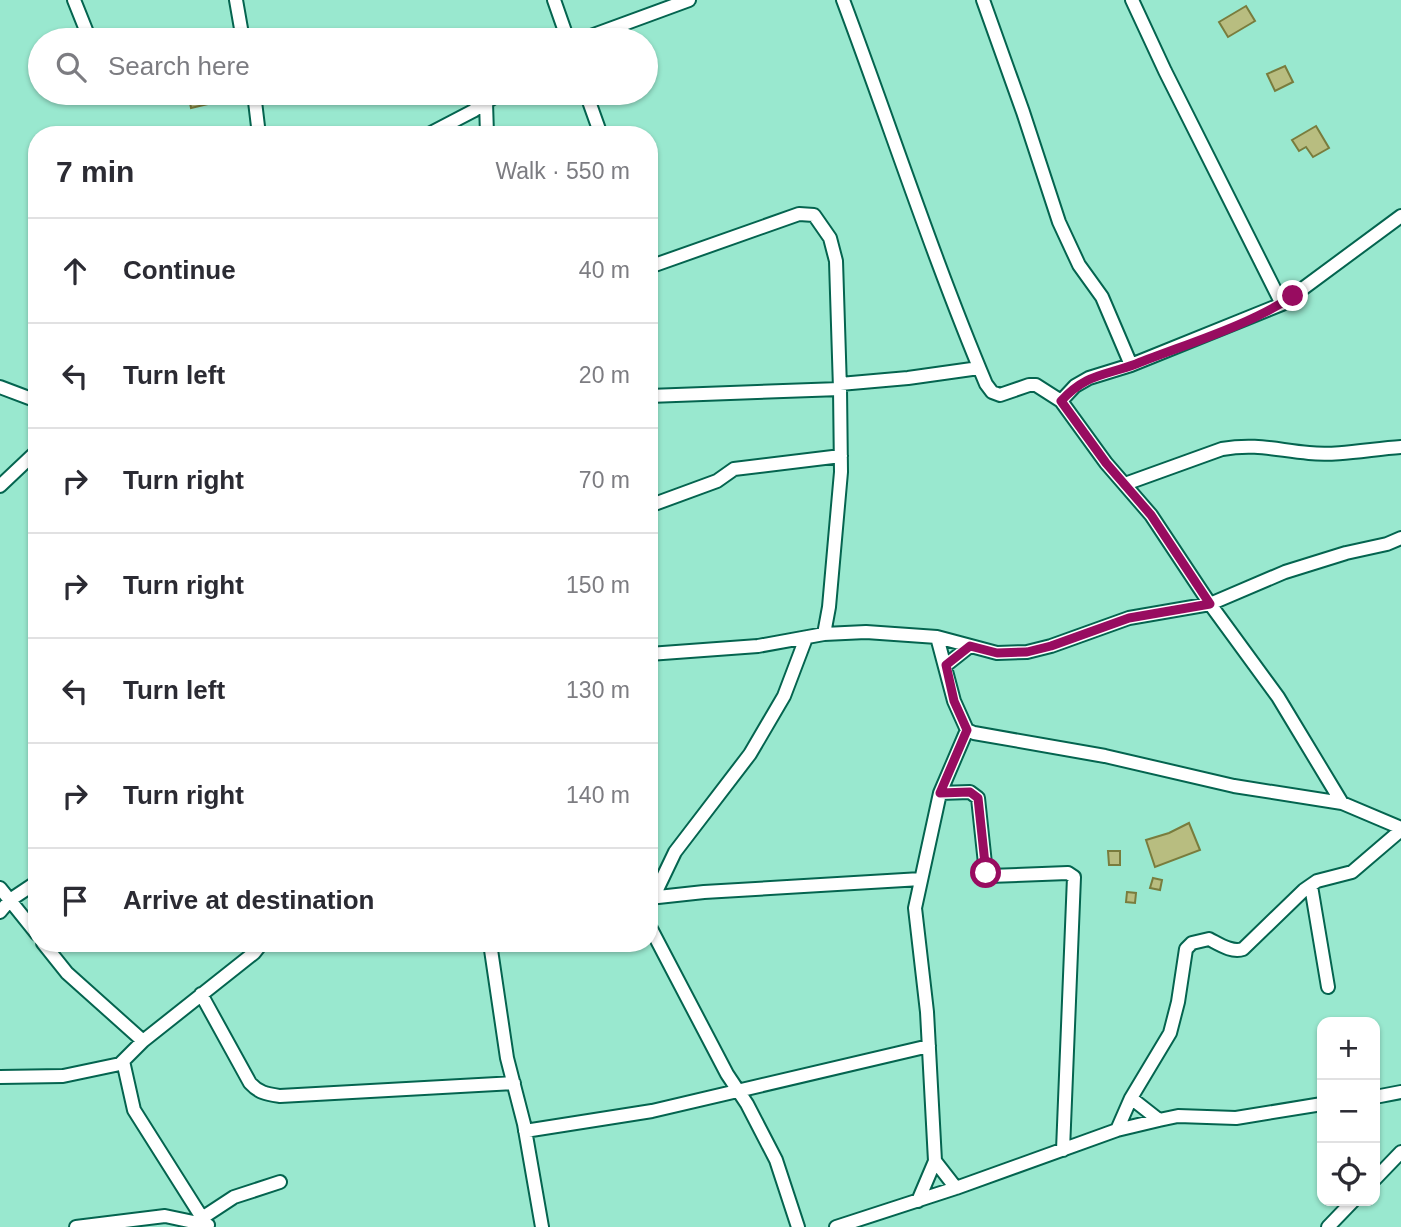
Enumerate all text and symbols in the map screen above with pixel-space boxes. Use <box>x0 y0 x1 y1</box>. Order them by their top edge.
search box <box>28 28 658 105</box>
icon: search <box>52 48 90 86</box>
text: Search here <box>108 51 250 81</box>
text: 7 min <box>56 155 134 188</box>
text: Walk · 550 m <box>495 158 630 184</box>
icon: ahead <box>56 252 94 290</box>
text: Continue <box>123 255 236 285</box>
text: 40 m <box>579 257 630 283</box>
route end <box>1277 280 1308 311</box>
icon: left <box>56 357 94 395</box>
text: Turn left <box>123 360 225 390</box>
text: 20 m <box>579 362 630 388</box>
icon: right <box>56 462 94 500</box>
text: Turn right <box>123 465 244 495</box>
text: 70 m <box>579 467 630 493</box>
icon: right <box>56 567 94 605</box>
text: Turn right <box>123 570 244 600</box>
text: 150 m <box>566 572 630 598</box>
icon: left <box>56 672 94 710</box>
text: Turn left <box>123 675 225 705</box>
text: 130 m <box>566 677 630 703</box>
icon: right <box>56 777 94 815</box>
text: Turn right <box>123 780 244 810</box>
text: 140 m <box>566 782 630 808</box>
route start <box>970 857 1001 888</box>
icon: arrive <box>56 882 94 920</box>
text: Arrive at destination <box>123 885 374 915</box>
map controls <box>1317 1017 1380 1206</box>
button: + <box>1317 1017 1380 1080</box>
button: − <box>1317 1080 1380 1143</box>
button: locate <box>1317 1143 1380 1206</box>

